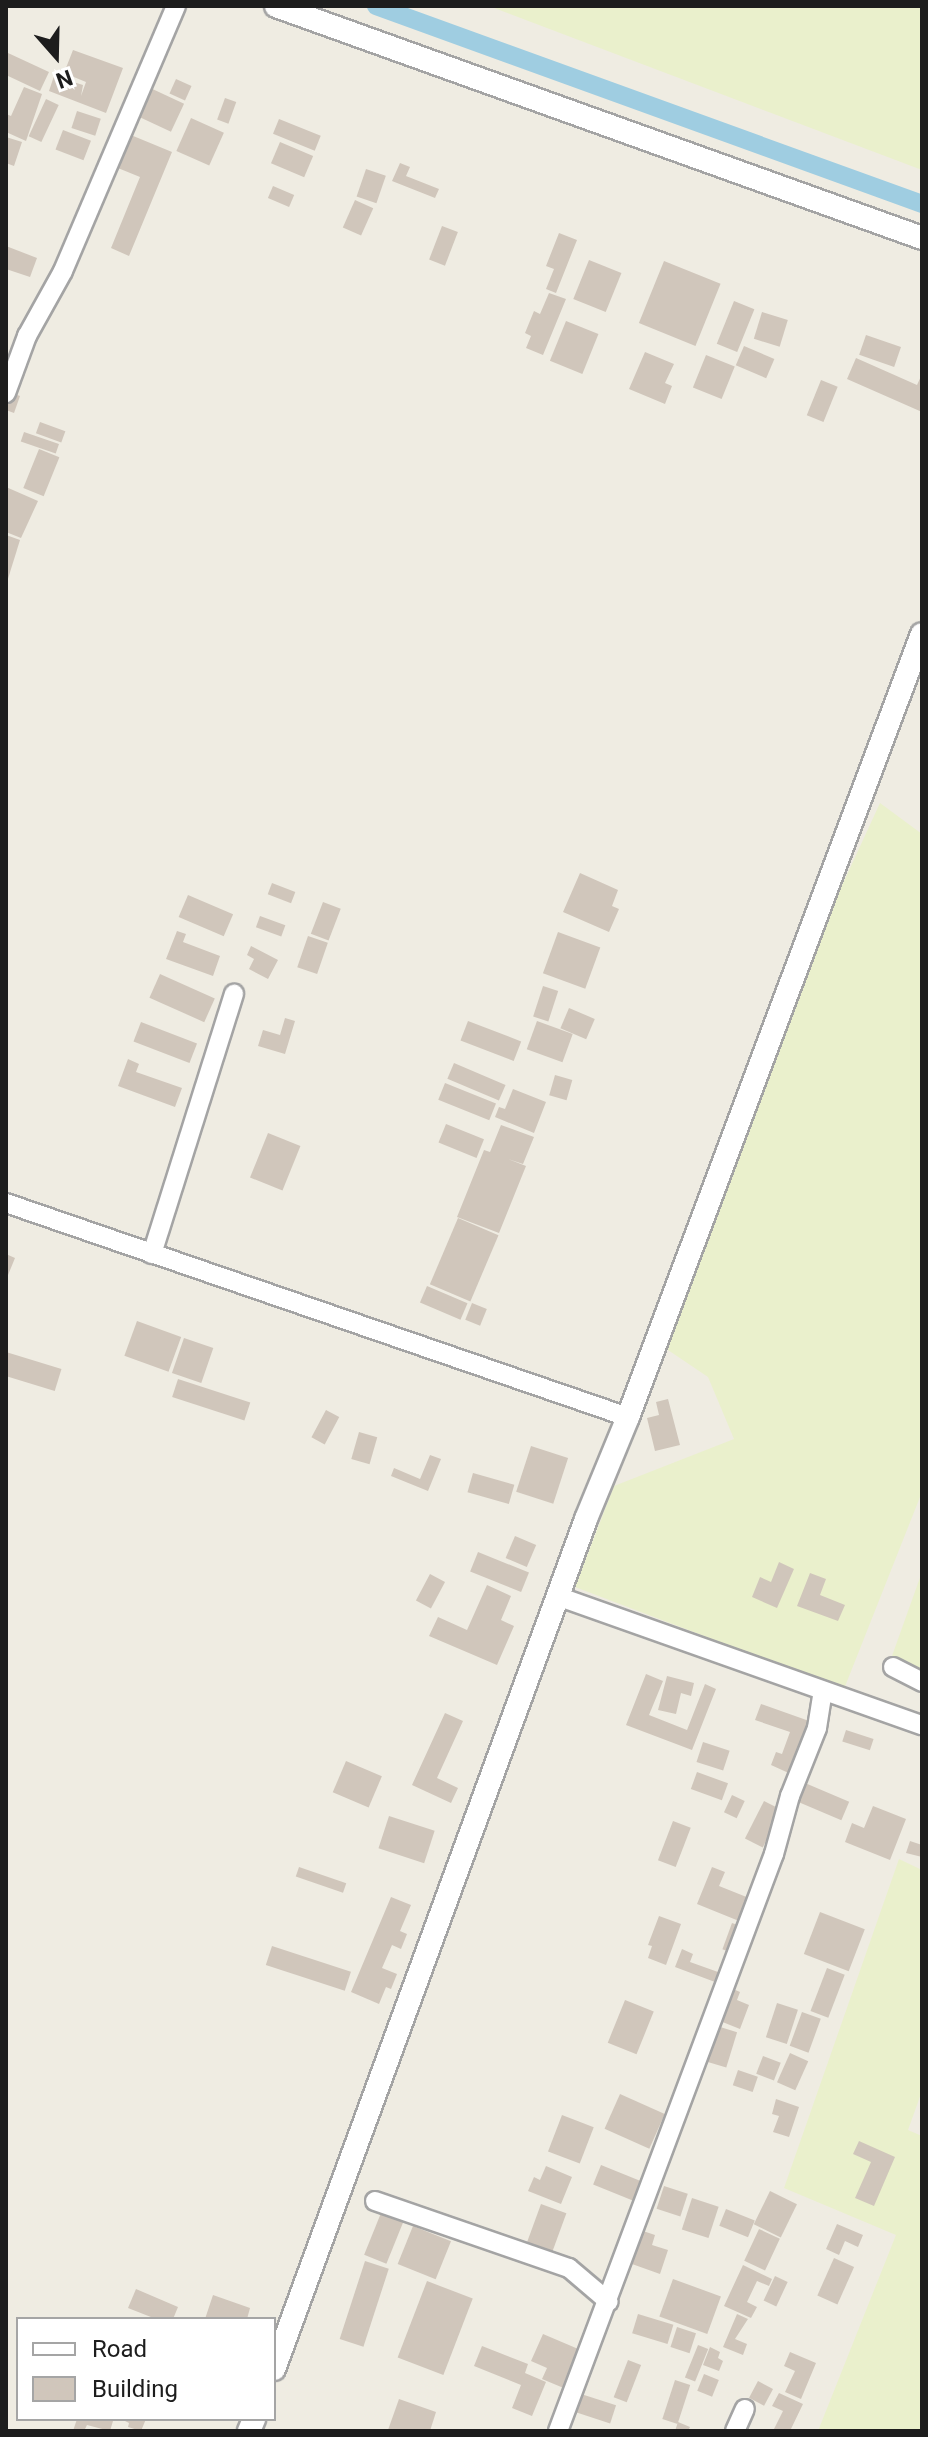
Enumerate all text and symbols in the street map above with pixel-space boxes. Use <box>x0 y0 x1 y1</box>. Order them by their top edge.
north arrow <box>16 16 96 96</box>
text: N <box>53 65 76 93</box>
legend <box>16 2317 276 2421</box>
text: Road <box>92 2335 147 2363</box>
text: Building <box>92 2375 178 2403</box>

